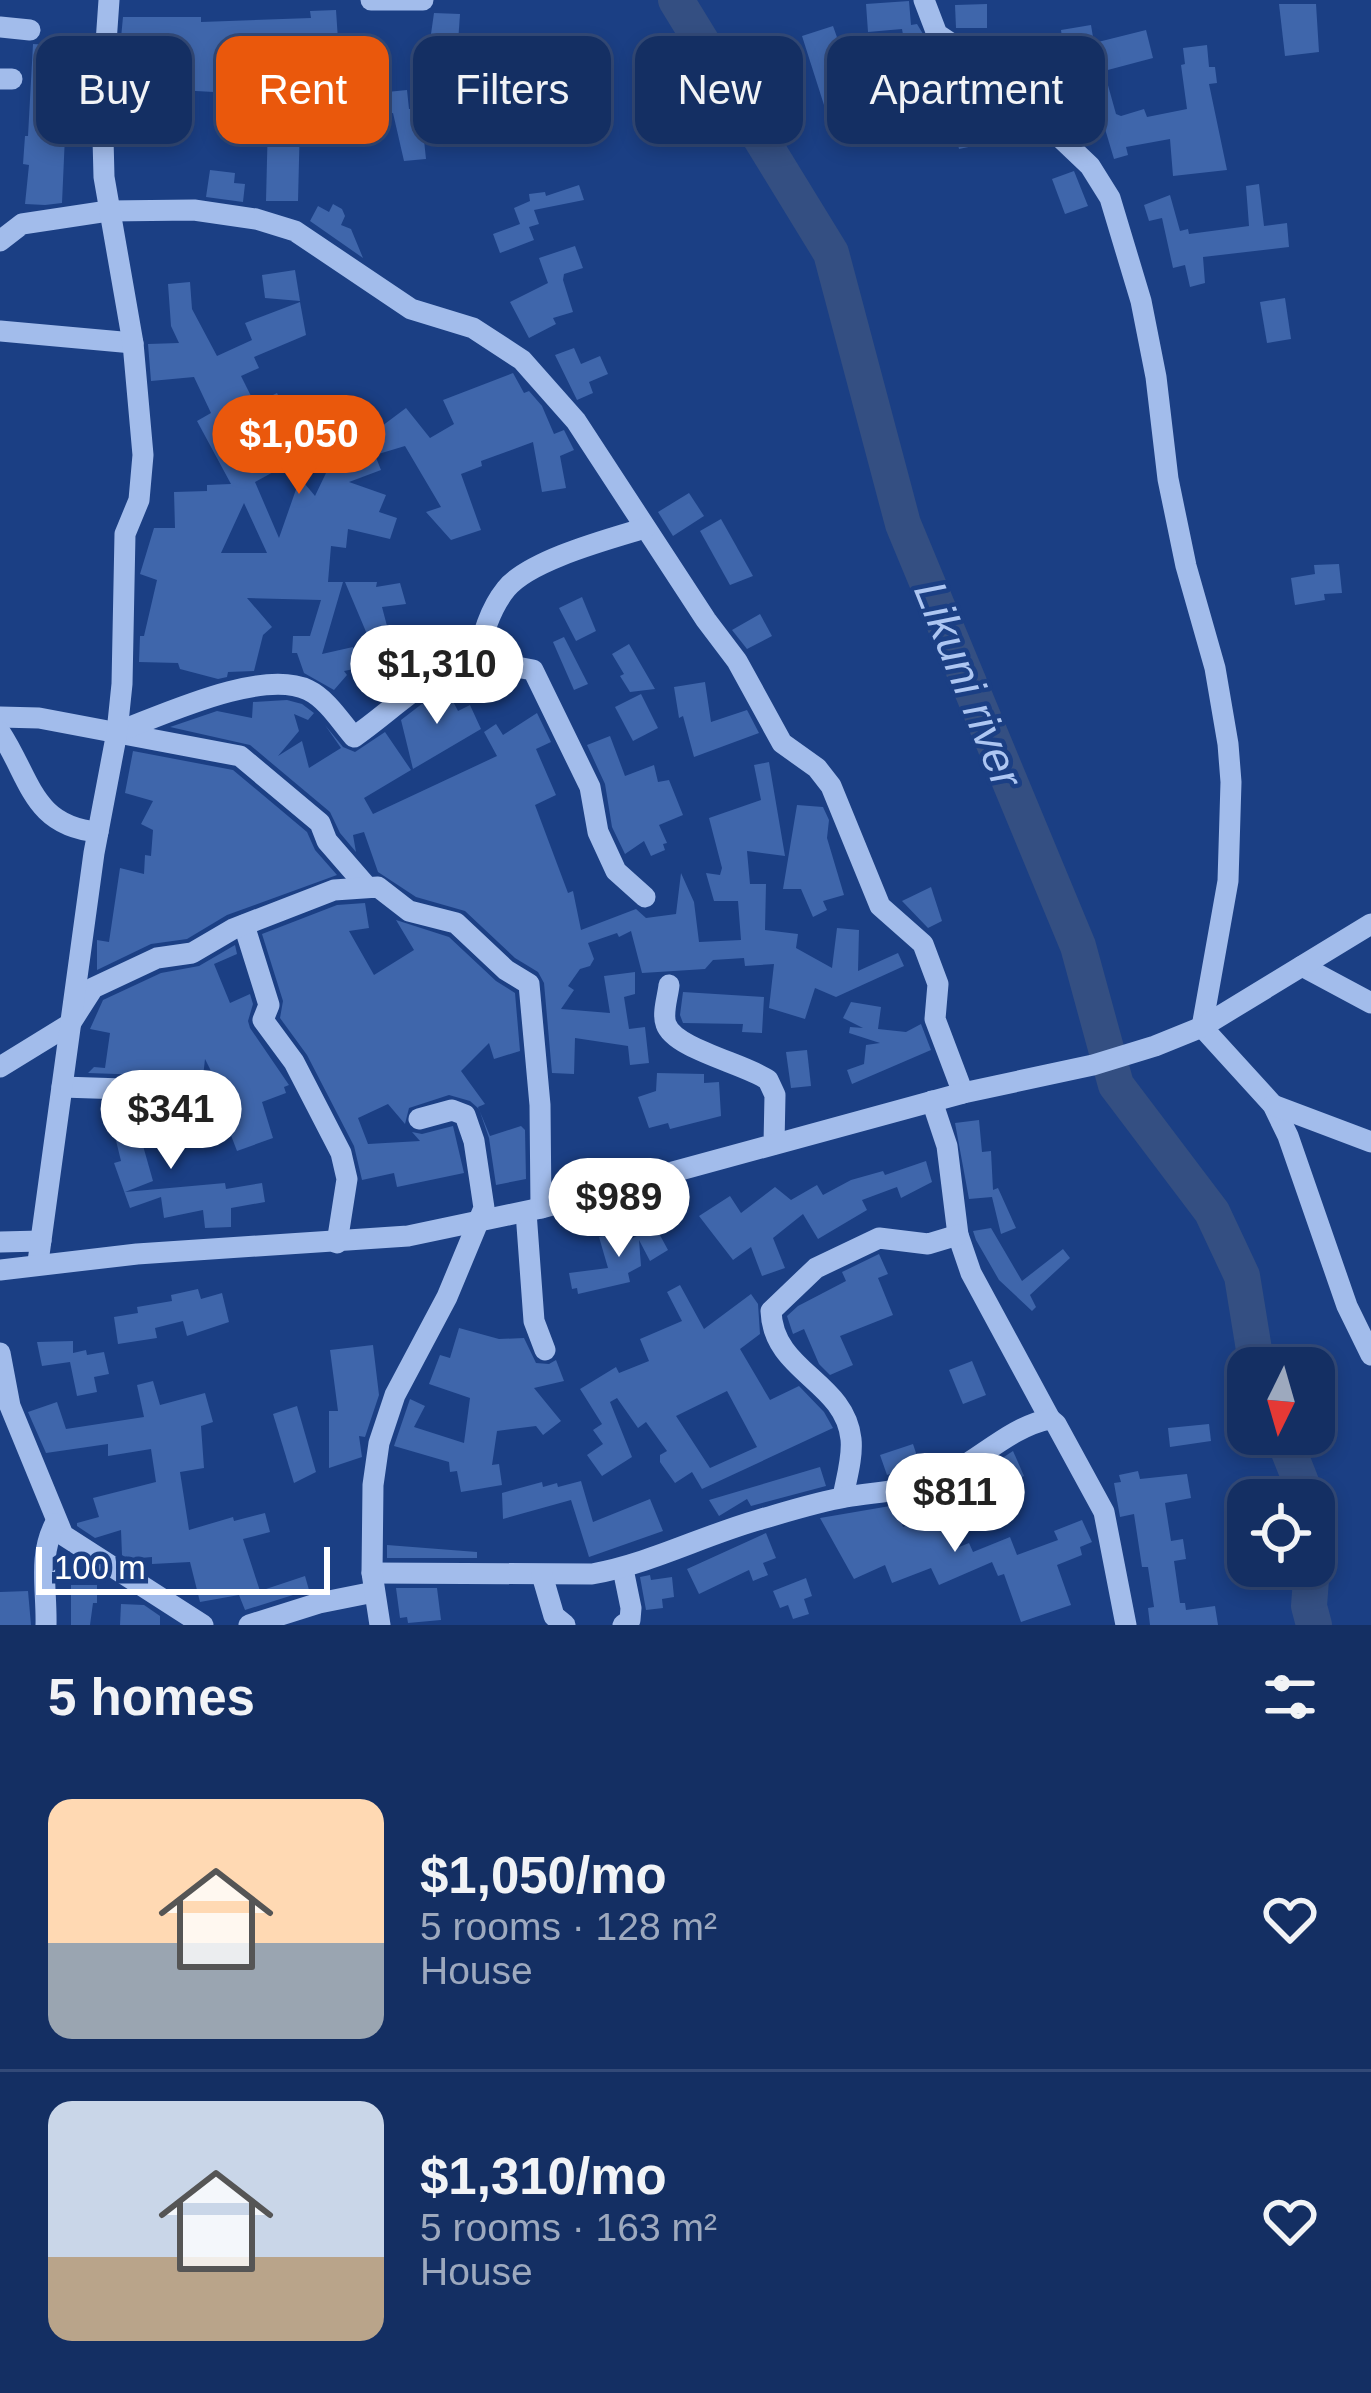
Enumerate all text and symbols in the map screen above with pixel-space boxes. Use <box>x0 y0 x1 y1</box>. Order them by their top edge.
chip: Buy <box>36 36 192 144</box>
chip: Rent <box>216 36 389 144</box>
chip: Filters <box>413 36 611 144</box>
chip: New <box>635 36 803 144</box>
chip: Apartment <box>827 36 1105 144</box>
pin: $1,050 <box>201 395 397 497</box>
text: $1,050 <box>239 412 359 455</box>
water label: Likuni river <box>904 574 1034 796</box>
pin: $1,310 <box>339 625 535 727</box>
text: $1,310 <box>377 642 497 685</box>
pin: $341 <box>100 1070 242 1172</box>
text: $341 <box>128 1087 214 1130</box>
pin: $989 <box>548 1158 690 1260</box>
text: $989 <box>576 1175 662 1218</box>
north arrow <box>1227 1347 1335 1455</box>
map controls <box>1227 1347 1335 1587</box>
pin: $811 <box>884 1453 1026 1555</box>
text: $811 <box>913 1470 997 1513</box>
button: locate <box>1227 1479 1335 1587</box>
scale bar <box>36 1541 330 1594</box>
text: 100 m <box>54 1549 146 1586</box>
icon: filters <box>1257 1664 1323 1730</box>
text: 5 homes <box>48 1669 255 1726</box>
icon: home <box>144 1847 288 1991</box>
text: $1,050/mo <box>420 1847 667 1904</box>
icon: heart <box>1257 1886 1323 1952</box>
text: 5 rooms · 128 m² <box>420 1905 717 1948</box>
text: House <box>420 1949 533 1992</box>
text: $1,310/mo <box>420 2148 667 2205</box>
icon: home <box>144 2149 288 2293</box>
icon: heart <box>1257 2188 1323 2254</box>
text: 5 rooms · 163 m² <box>420 2206 717 2249</box>
text: House <box>420 2250 533 2293</box>

